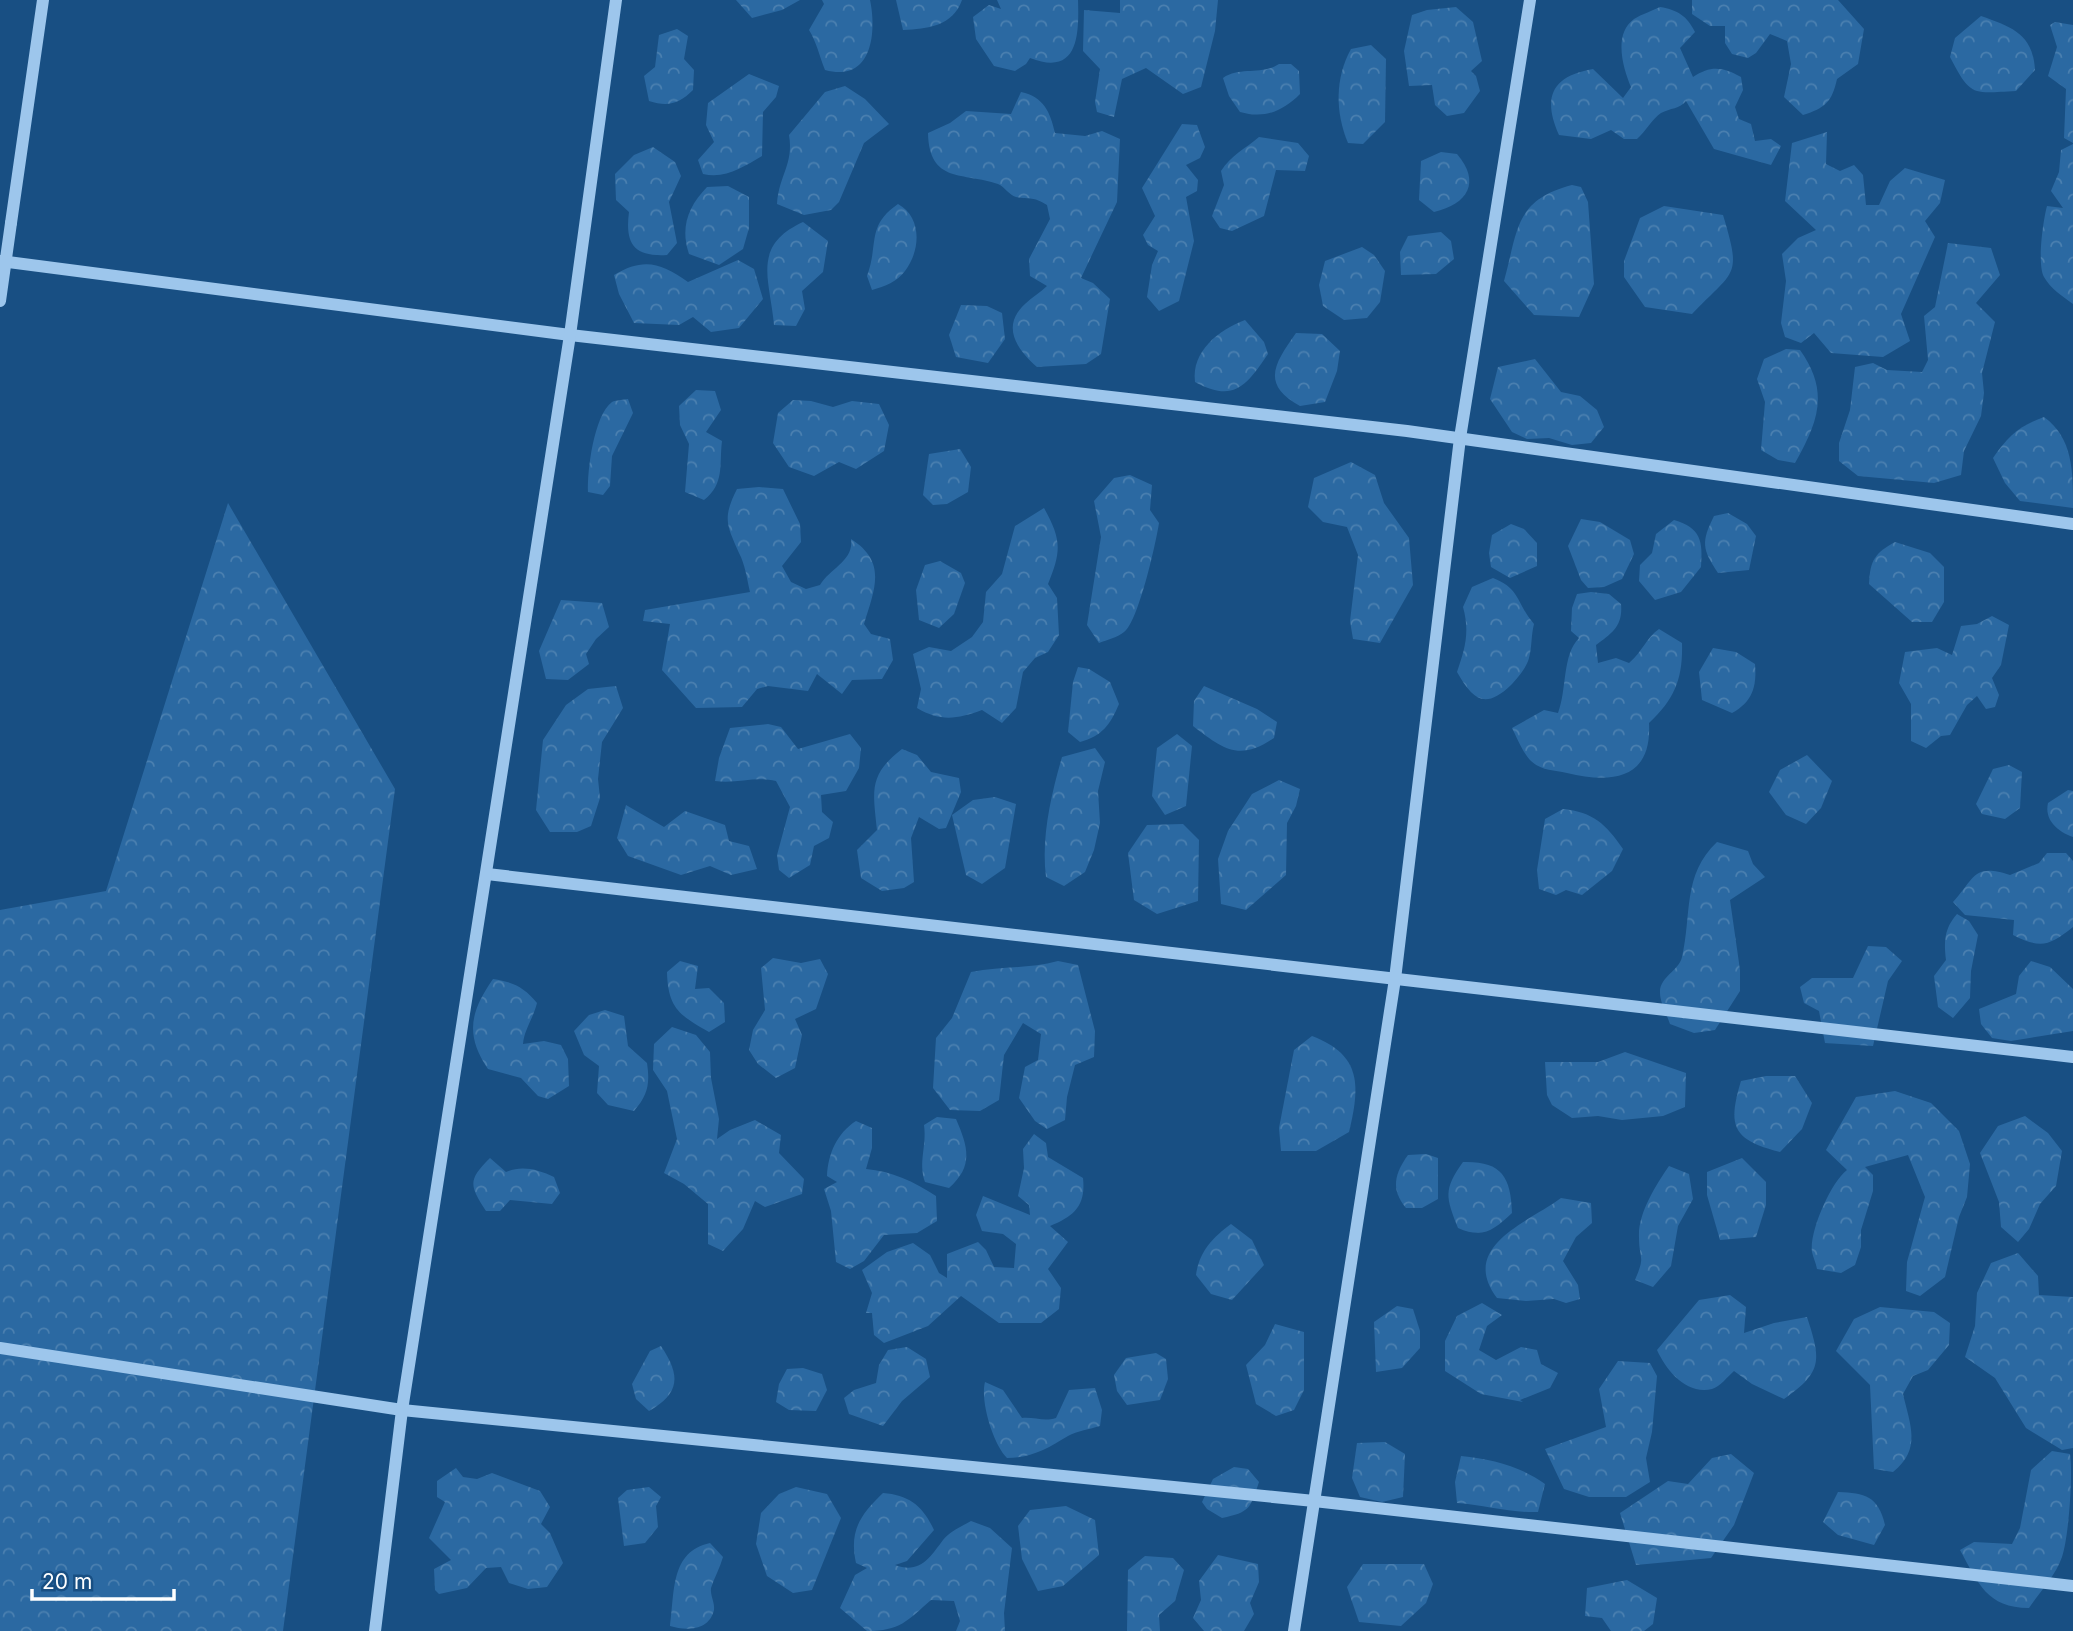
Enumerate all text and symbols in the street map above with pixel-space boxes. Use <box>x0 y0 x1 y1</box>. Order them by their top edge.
scale bar <box>32 1558 173 1602</box>
text: 20 m <box>42 1569 92 1594</box>

